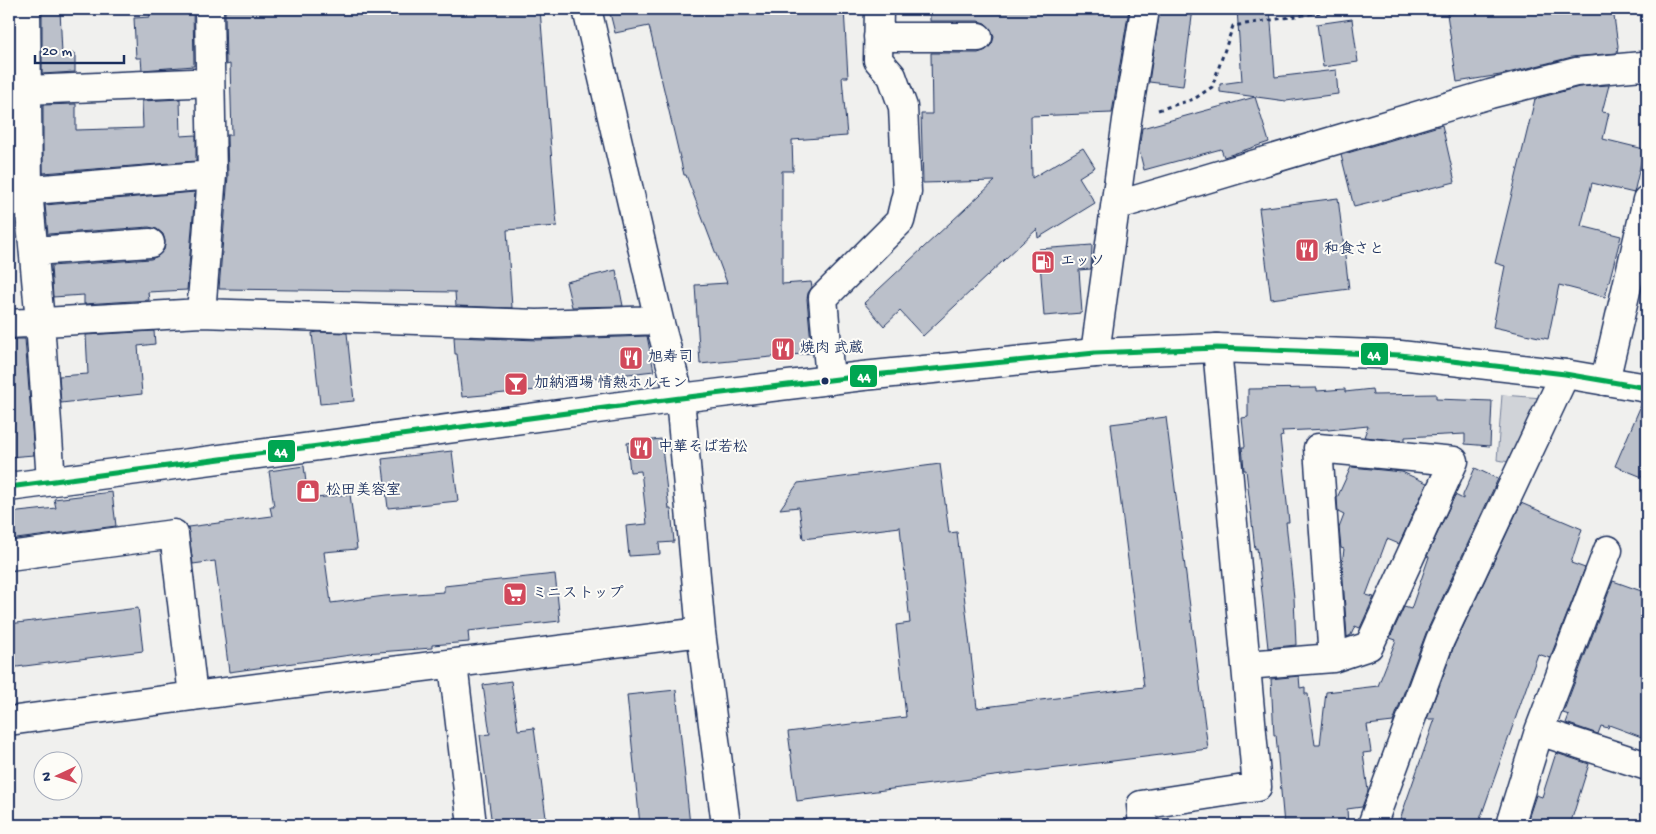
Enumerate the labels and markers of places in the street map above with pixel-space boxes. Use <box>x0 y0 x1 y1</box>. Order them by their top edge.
restaurant icon: 和食さと <box>1294 237 1320 263</box>
place label: 和食さと <box>1324 240 1384 259</box>
fuel station icon: エッソ <box>1030 249 1056 275</box>
place label: エッソ <box>1060 253 1105 271</box>
restaurant icon: 焼肉 武蔵 <box>770 336 796 362</box>
place label: 焼肉 武蔵 <box>800 339 864 358</box>
restaurant icon: 旭寿司 <box>618 345 644 371</box>
place label: 旭寿司 <box>648 348 693 367</box>
bar icon: 加納酒場 情熱ホルモン <box>503 371 529 397</box>
place label: 加納酒場 情熱ホルモン <box>534 374 688 393</box>
unlabelled marker <box>820 376 830 386</box>
restaurant icon: 中華そば若松 <box>628 435 654 461</box>
place label: 中華そば若松 <box>658 438 748 457</box>
shop icon: 松田美容室 <box>295 478 321 504</box>
place label: 松田美容室 <box>326 481 401 500</box>
supermarket icon: ミニストップ <box>502 581 528 607</box>
place label: ミニストップ <box>532 585 624 603</box>

